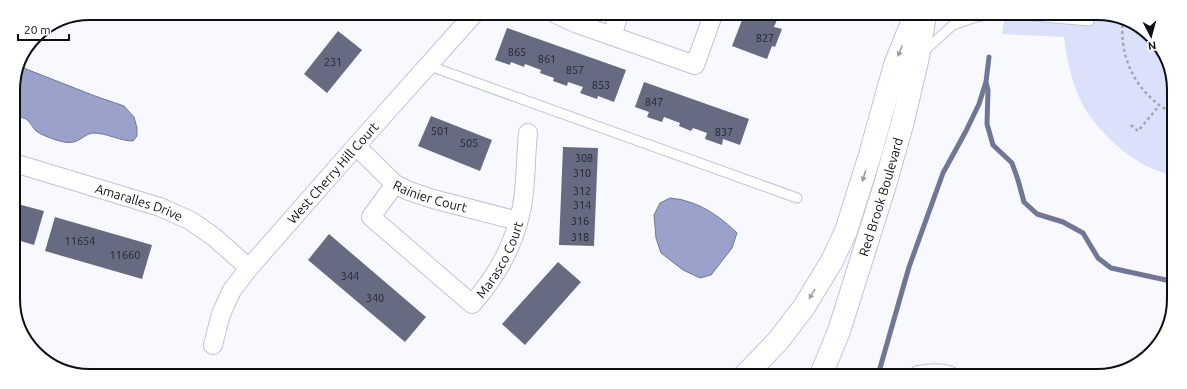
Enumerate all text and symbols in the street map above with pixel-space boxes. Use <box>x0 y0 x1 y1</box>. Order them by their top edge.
scale bar <box>18 16 69 42</box>
north arrow <box>1131 16 1171 56</box>
text: 20 m <box>24 23 51 36</box>
house number: 827 <box>756 32 774 44</box>
text: N <box>1147 40 1157 52</box>
house number: 865 <box>508 46 526 58</box>
one-way arrow <box>897 46 903 58</box>
house number: 861 <box>538 53 556 65</box>
house number: 231 <box>324 56 342 68</box>
house number: 857 <box>566 64 584 76</box>
house number: 853 <box>592 79 610 91</box>
house number: 847 <box>645 96 663 108</box>
street label: West Cherry Hill Court <box>285 119 381 226</box>
house number: 501 <box>431 125 449 137</box>
house number: 837 <box>715 126 733 138</box>
street label: Red Brook Boulevard <box>856 136 905 258</box>
house number: 505 <box>460 137 478 149</box>
house number: 308 <box>575 152 593 164</box>
house number: 310 <box>573 167 591 179</box>
one-way arrow <box>860 170 866 182</box>
street label: Rainier Court <box>391 177 469 215</box>
street label: Amaralles Drive <box>94 181 185 223</box>
house number: 312 <box>573 185 591 197</box>
house number: 314 <box>573 199 591 211</box>
house number: 316 <box>571 215 589 227</box>
street label: Marasco Court <box>473 220 525 300</box>
house number: 318 <box>571 231 589 243</box>
house number: 11654 <box>64 235 96 247</box>
house number: 11660 <box>109 249 141 261</box>
house number: 344 <box>341 270 359 282</box>
one-way arrow <box>808 288 815 300</box>
house number: 340 <box>366 292 384 304</box>

